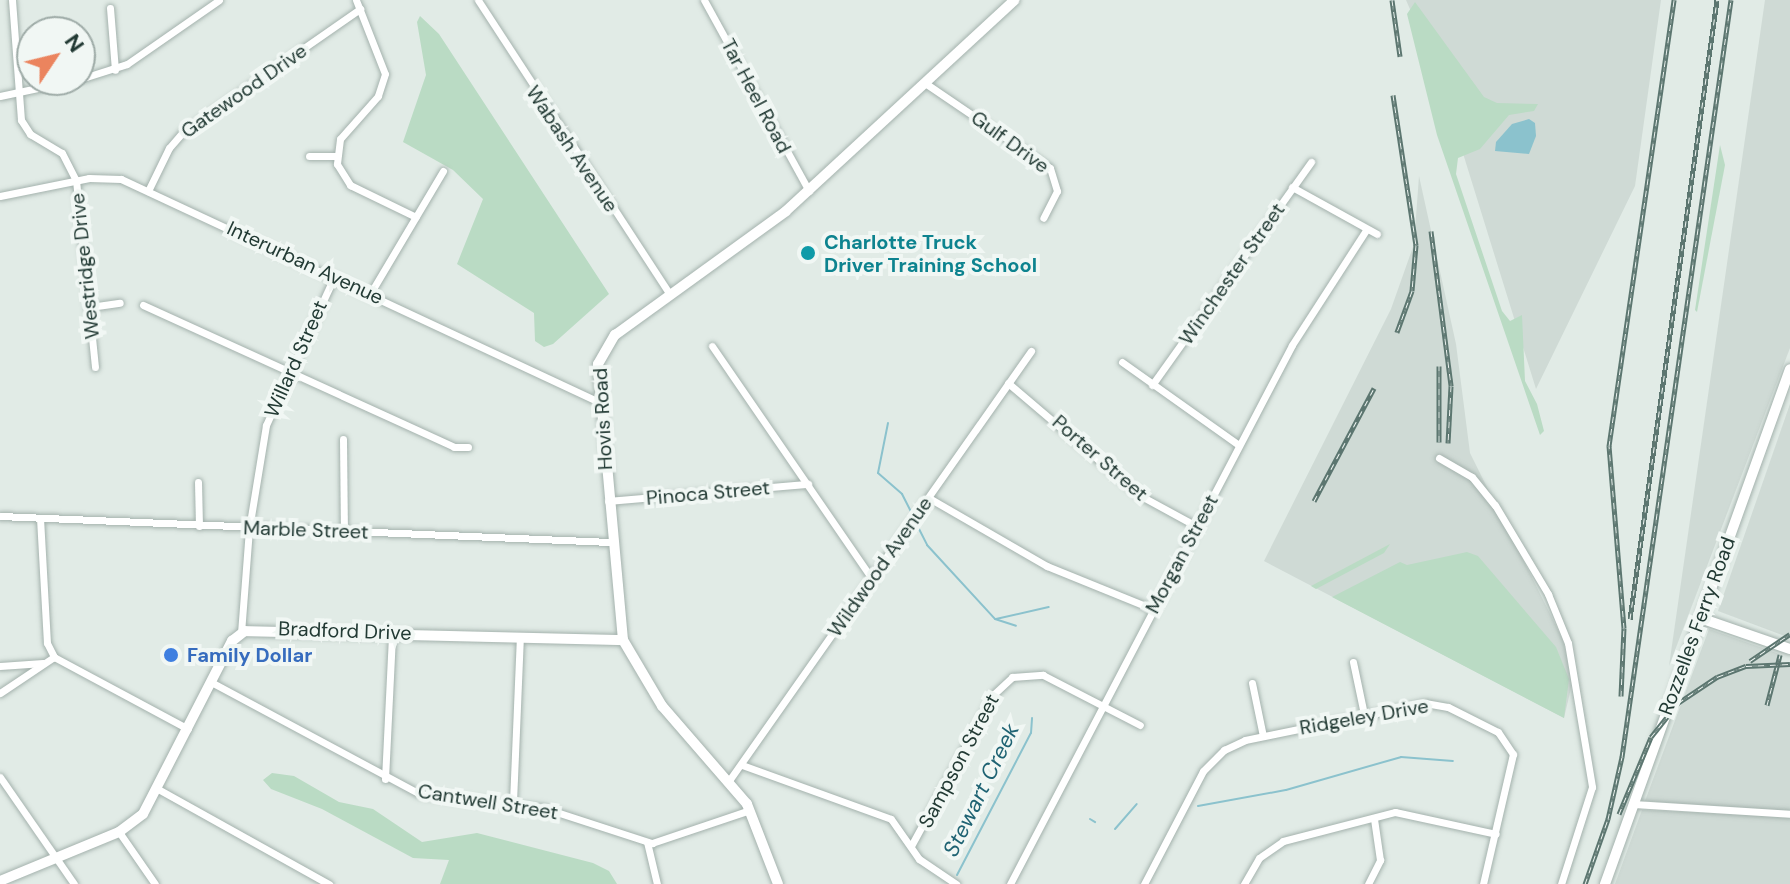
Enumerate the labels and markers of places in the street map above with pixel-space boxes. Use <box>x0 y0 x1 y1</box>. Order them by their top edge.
place label: Charlotte Truck Driver Training School <box>824 230 1037 277</box>
marker: Charlotte Truck Driver Training School <box>799 244 817 262</box>
place label: Family Dollar <box>187 643 312 667</box>
marker: Family Dollar <box>162 646 180 664</box>

